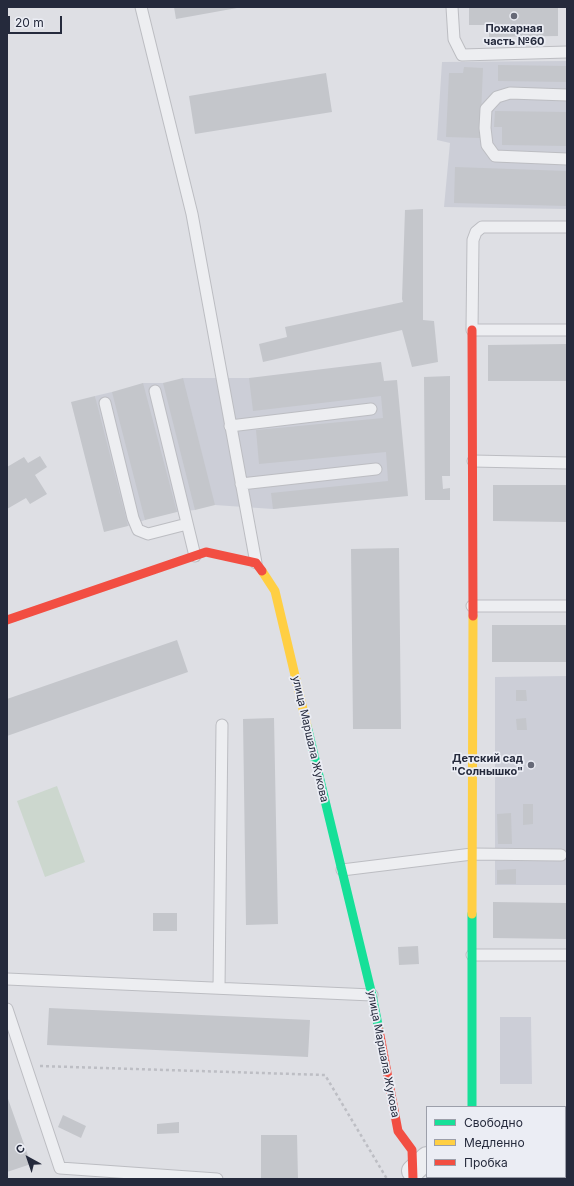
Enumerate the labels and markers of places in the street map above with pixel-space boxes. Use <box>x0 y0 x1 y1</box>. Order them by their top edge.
marker: Пожарная часть №60 <box>509 11 519 21</box>
place label: Пожарная часть №60 <box>484 22 544 48</box>
place label: Детский сад "Солнышко" <box>451 752 523 778</box>
marker: Детский сад "Солнышко" <box>526 760 536 770</box>

